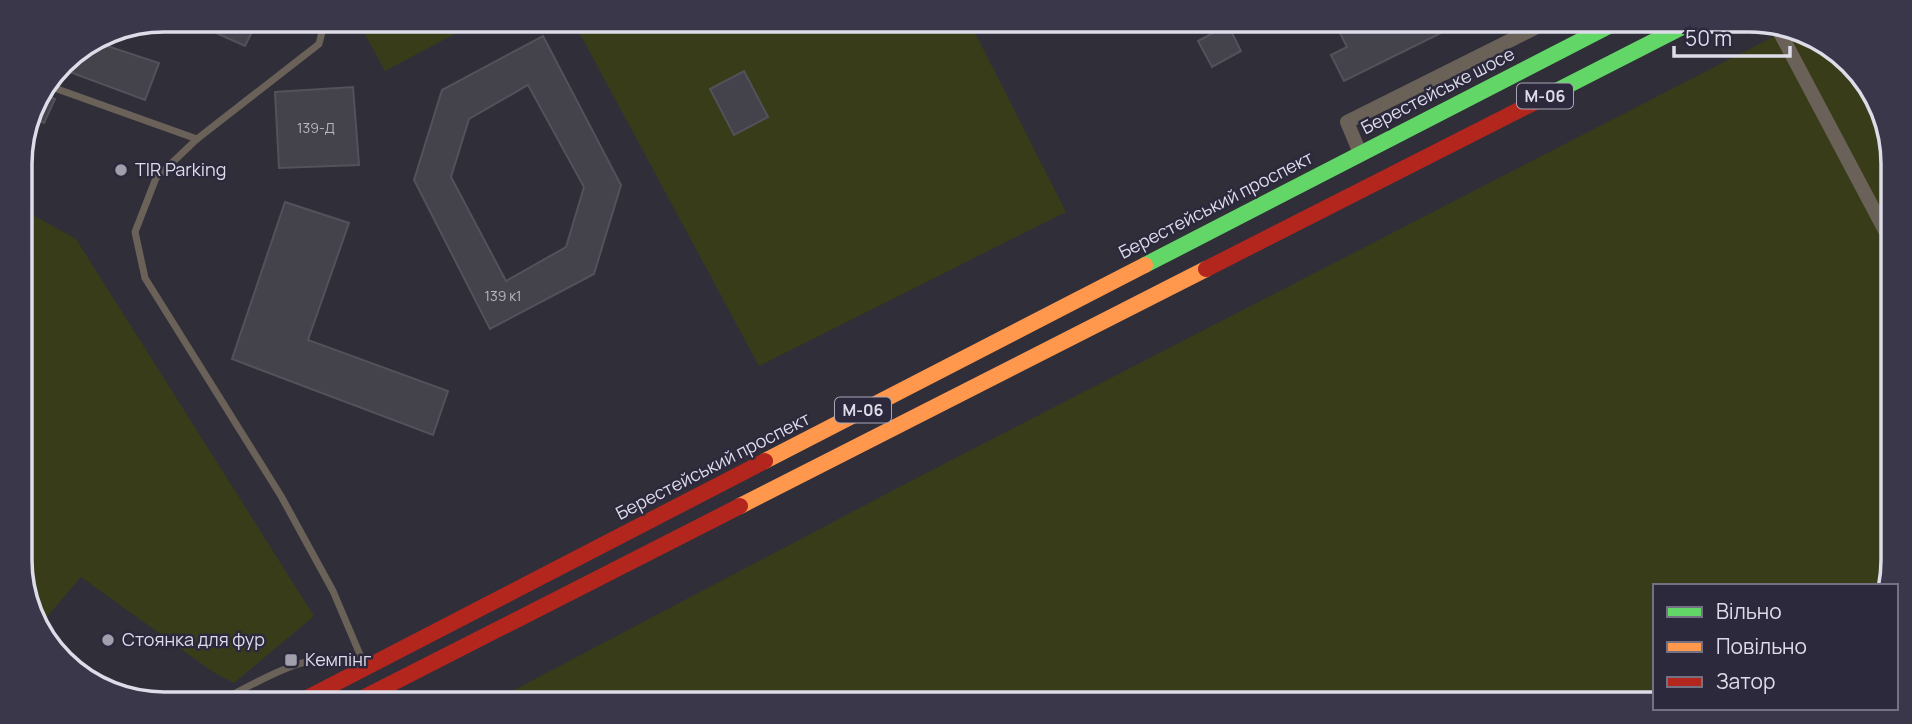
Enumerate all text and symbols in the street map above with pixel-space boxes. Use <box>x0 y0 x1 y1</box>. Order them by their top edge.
scale bar <box>1674 14 1790 58</box>
text: 50 m <box>1685 24 1732 52</box>
street label: Берестейське шосе <box>1357 41 1518 139</box>
road number: М-06 <box>1517 83 1573 108</box>
house number: 139-Д <box>297 118 335 137</box>
street label: Берестейський проспект <box>1114 145 1317 264</box>
place label: TIR Parking <box>135 157 226 181</box>
marker: TIR Parking <box>113 162 129 178</box>
house number: 139 к1 <box>484 286 522 305</box>
road number: М-06 <box>835 398 891 422</box>
street label: Берестейський проспект <box>611 406 814 525</box>
legend <box>1653 584 1898 710</box>
text: Вільно <box>1716 597 1782 625</box>
place label: Стоянка для фур <box>122 627 265 651</box>
marker: Стоянка для фур <box>100 632 116 648</box>
text: Повільно <box>1716 632 1807 660</box>
place label: Кемпінг <box>305 647 371 671</box>
marker: Кемпінг <box>283 652 299 668</box>
text: Затор <box>1716 667 1775 695</box>

